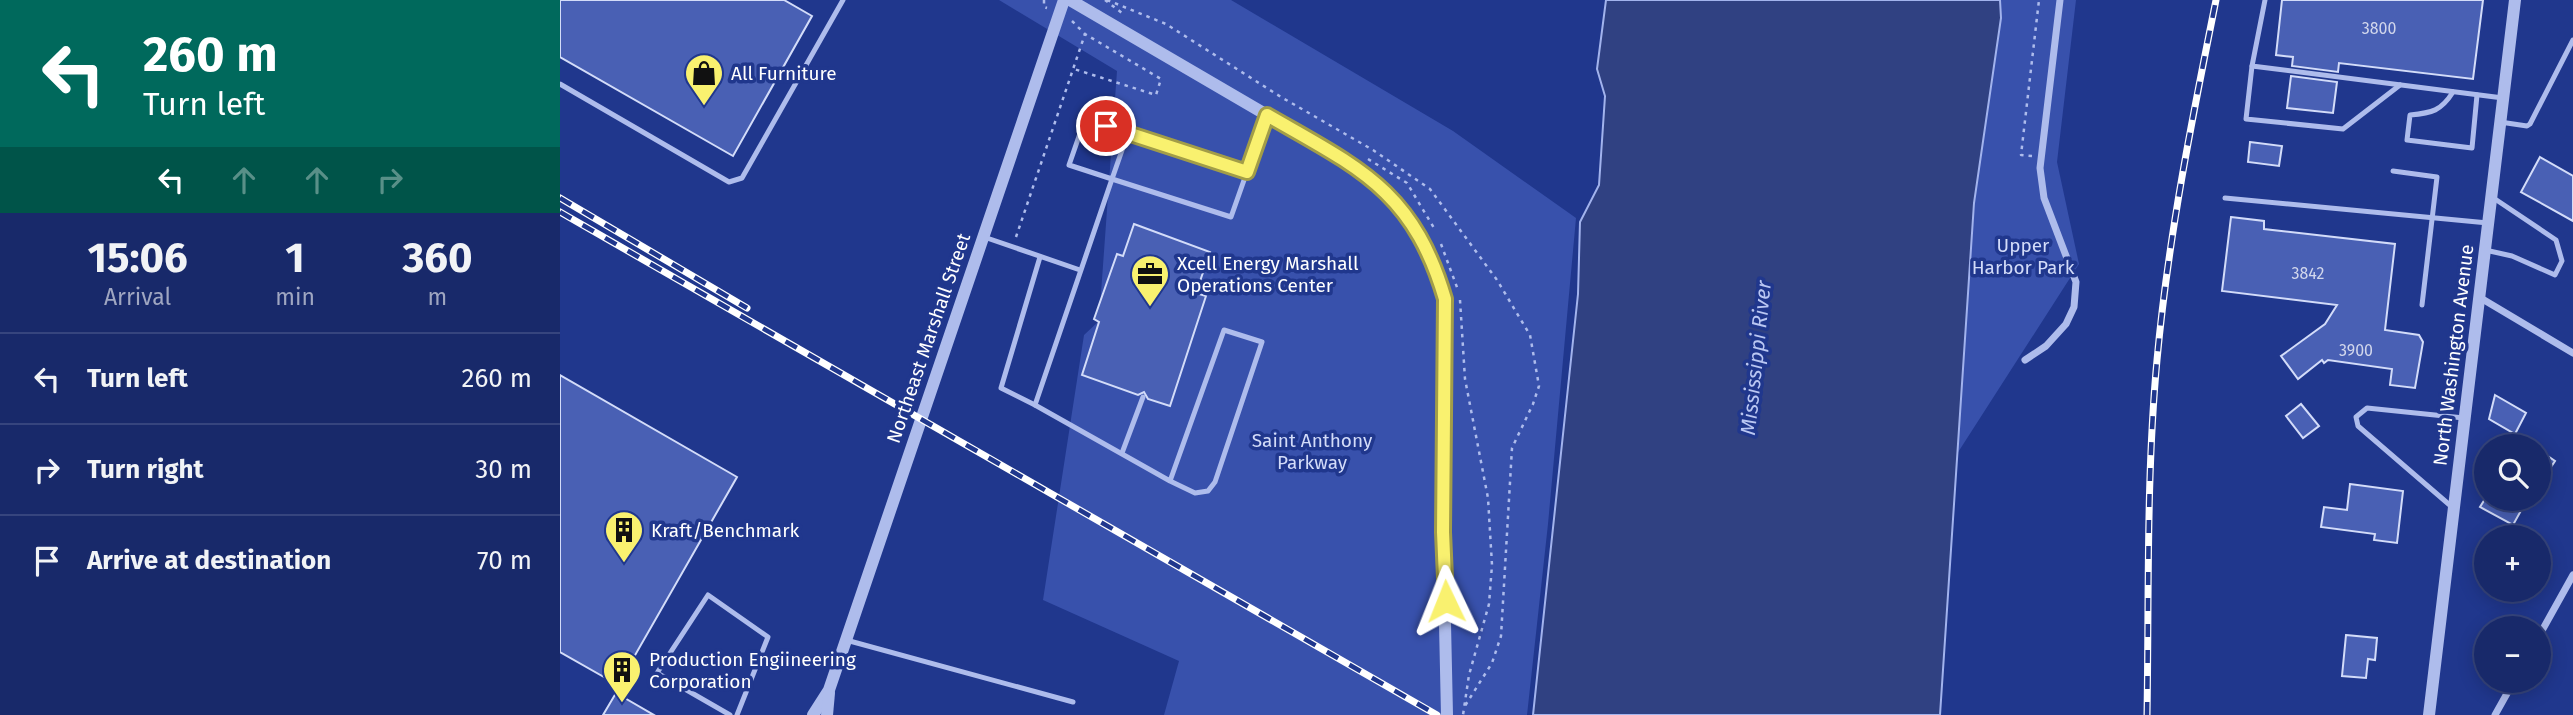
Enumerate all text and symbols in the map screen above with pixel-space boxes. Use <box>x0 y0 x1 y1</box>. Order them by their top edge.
house number: 3800 <box>2362 19 2396 38</box>
text: 260 m <box>143 25 278 84</box>
icon: left <box>28 28 119 119</box>
shop icon: All Furniture <box>683 52 725 107</box>
place label: All Furniture <box>731 62 837 85</box>
text: Turn left <box>143 85 265 123</box>
pin <box>1076 96 1136 156</box>
icon: arrive <box>1087 107 1125 145</box>
icon: left <box>152 161 190 199</box>
icon: ahead <box>225 161 263 199</box>
icon: ahead <box>298 161 336 199</box>
icon: right <box>371 161 409 199</box>
street label: Northeast Marshall Street <box>882 230 975 446</box>
text: 15:06 <box>87 233 188 283</box>
text: 1 <box>285 233 305 283</box>
text: 360 <box>402 233 473 283</box>
park label: Upper Harbor Park <box>1972 234 2075 279</box>
street label: North Washington Avenue <box>2428 243 2478 467</box>
place label: Xcell Energy Marshall Operations Center <box>1177 252 1359 297</box>
office icon: Xcell Energy Marshall Operations Center <box>1129 253 1171 308</box>
house number: 3842 <box>2292 264 2325 283</box>
water label: Mississippi River <box>1735 279 1777 437</box>
text: Arrival <box>104 283 171 311</box>
text: min <box>275 283 315 311</box>
text: m <box>428 283 447 311</box>
house number: 3900 <box>2339 341 2373 360</box>
icon: left <box>28 360 66 398</box>
text: Turn left <box>87 363 188 394</box>
text: 260 m <box>462 363 532 394</box>
park label: Saint Anthony Parkway <box>1252 429 1373 474</box>
map controls <box>2474 434 2551 693</box>
button: search <box>2474 434 2551 511</box>
icon: right <box>28 451 66 489</box>
text: Turn right <box>87 454 204 485</box>
text: 30 m <box>475 454 532 485</box>
building icon: Kraft/Benchmark <box>603 509 645 564</box>
place label: Kraft/Benchmark <box>651 519 800 542</box>
button: + <box>2474 525 2551 602</box>
icon: arrive <box>28 542 66 580</box>
text: Arrive at destination <box>87 545 331 576</box>
text: 70 m <box>477 545 532 576</box>
position arrow <box>1409 564 1483 638</box>
button: − <box>2474 616 2551 693</box>
place label: Production Engiineering Corporation <box>649 648 856 693</box>
building icon: Production Engiineering Corporation <box>601 649 643 704</box>

